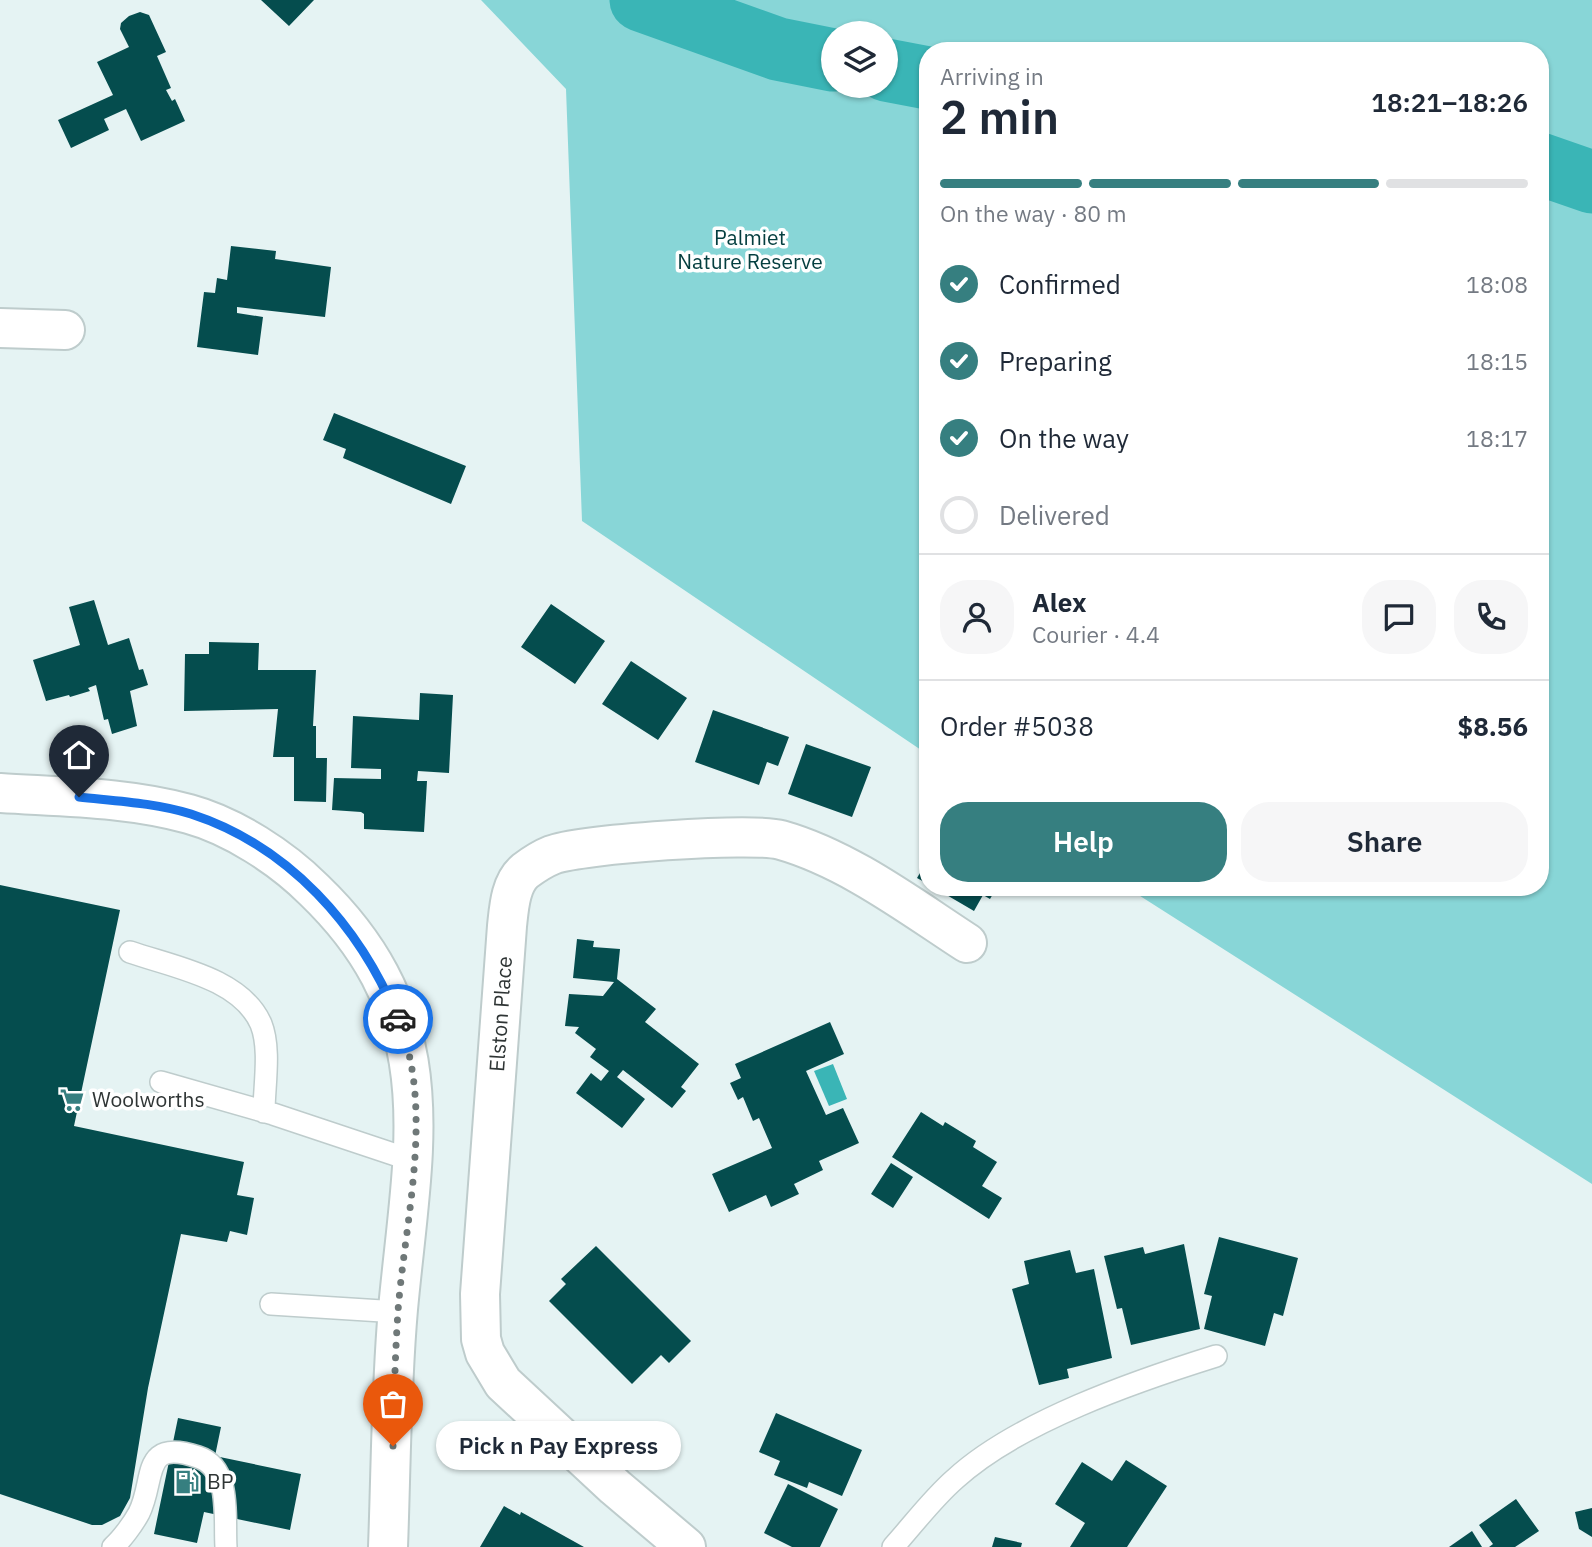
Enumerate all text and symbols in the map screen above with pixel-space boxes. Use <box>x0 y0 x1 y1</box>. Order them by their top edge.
map controls <box>821 21 898 98</box>
button: layers <box>821 21 898 98</box>
text: Arriving in <box>940 61 1044 91</box>
text: 18:21–18:26 <box>1371 85 1528 119</box>
text: 2 min <box>940 87 1059 147</box>
text: On the way · 80 m <box>940 198 1127 228</box>
park label: Palmiet Nature Reserve <box>677 223 823 275</box>
icon: check <box>940 265 978 303</box>
text: Confirmed <box>999 267 1121 301</box>
text: 18:08 <box>1466 269 1528 299</box>
icon: check <box>940 342 978 380</box>
text: Preparing <box>999 344 1112 378</box>
text: 18:15 <box>1466 346 1528 376</box>
icon: check <box>940 419 978 457</box>
text: On the way <box>999 421 1129 455</box>
text: 18:17 <box>1466 423 1528 453</box>
text: Delivered <box>999 498 1110 532</box>
button: person <box>940 580 1014 654</box>
button: chat <box>1362 580 1436 654</box>
button: phone <box>1454 580 1528 654</box>
text: Alex <box>1032 585 1086 619</box>
text: Courier · 4.4 <box>1032 619 1160 649</box>
text: Order #5038 <box>940 709 1094 743</box>
text: $8.56 <box>1458 709 1528 743</box>
pin <box>49 725 109 797</box>
icon: home <box>60 736 98 774</box>
button: Help <box>940 802 1227 882</box>
button: Share <box>1241 802 1528 882</box>
street label: Elston Place <box>482 955 518 1073</box>
courier <box>363 984 433 1054</box>
icon: car <box>379 1000 417 1038</box>
place label: Woolworths <box>92 1085 205 1113</box>
supermarket icon: Woolworths <box>58 1086 86 1114</box>
pin <box>363 1374 423 1446</box>
icon: bag <box>374 1385 412 1423</box>
callout: Pick n Pay Express <box>435 1422 680 1470</box>
text: Pick n Pay Express <box>459 1430 658 1460</box>
place label: BP <box>207 1467 233 1495</box>
fuel station icon: BP <box>173 1468 201 1496</box>

